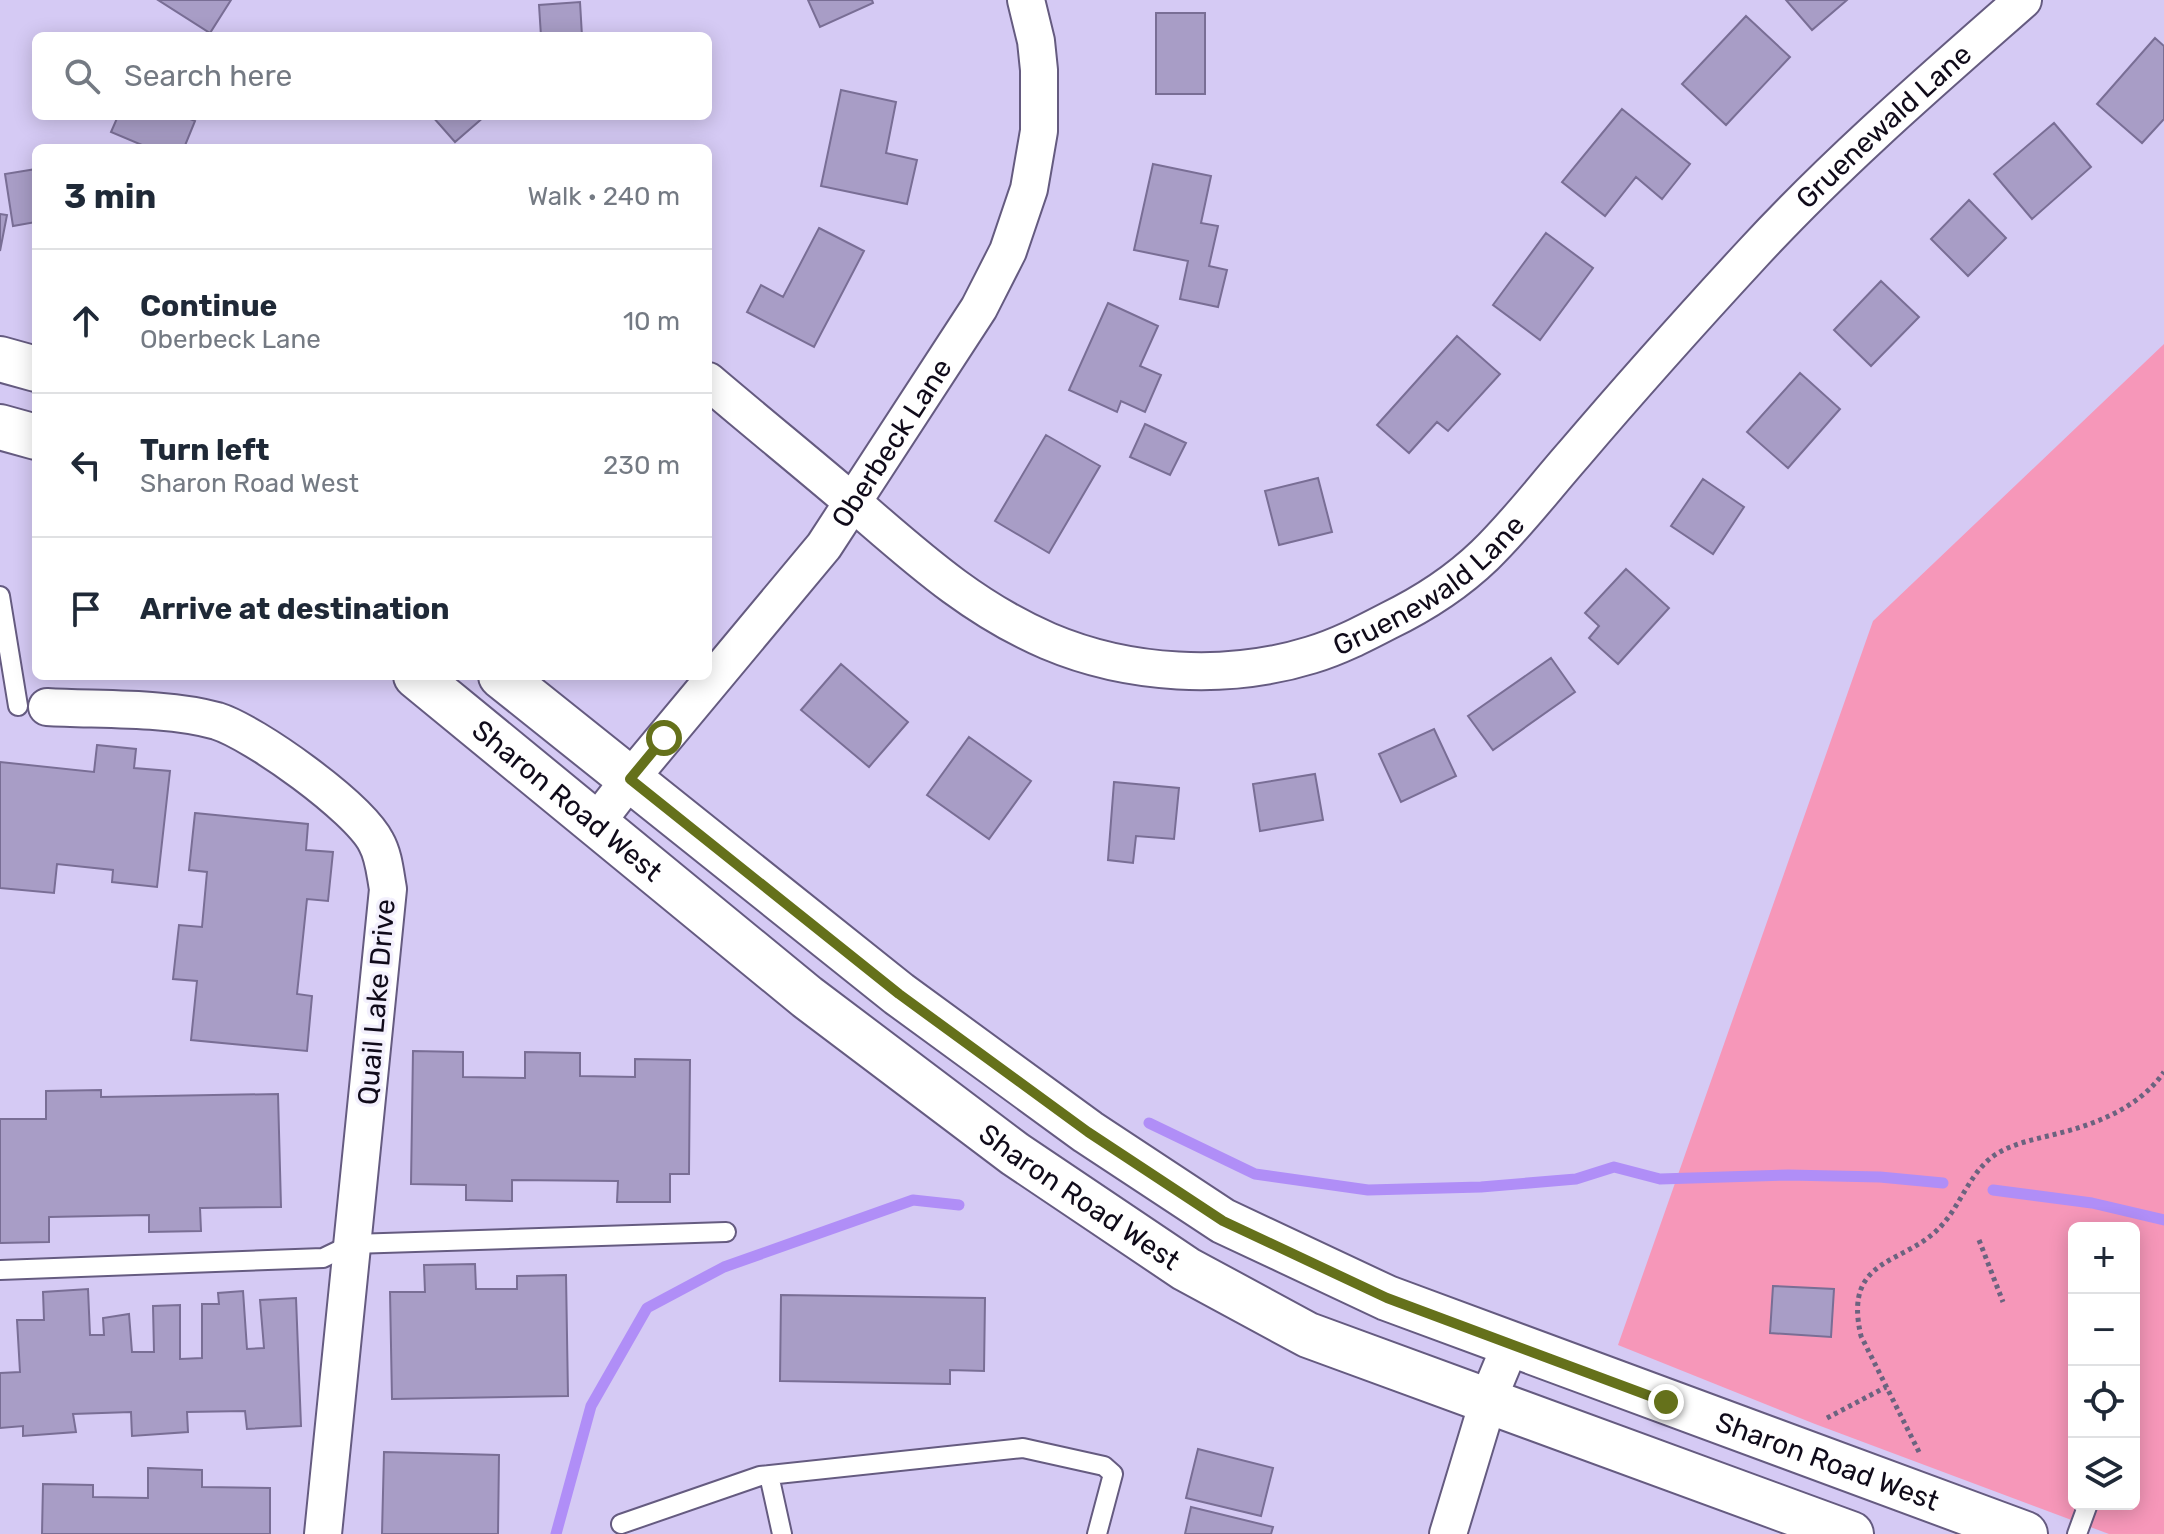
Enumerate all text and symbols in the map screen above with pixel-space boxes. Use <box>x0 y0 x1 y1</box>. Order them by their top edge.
search box <box>32 32 712 120</box>
street label: Gruenewald Lane <box>1790 37 1978 215</box>
icon: search <box>60 54 104 98</box>
text: Search here <box>124 58 292 94</box>
text: 3 min <box>64 176 156 217</box>
text: Walk · 240 m <box>527 181 680 212</box>
text: Continue <box>140 288 277 324</box>
icon: ahead <box>64 299 108 343</box>
text: 10 m <box>623 306 680 337</box>
text: Oberbeck Lane <box>140 324 321 355</box>
street label: Oberbeck Lane <box>825 352 959 534</box>
text: Turn left <box>140 432 270 468</box>
icon: left <box>64 443 108 487</box>
text: 230 m <box>603 450 680 481</box>
text: Sharon Road West <box>140 468 359 499</box>
street label: Gruenewald Lane <box>1328 509 1531 662</box>
icon: arrive <box>64 587 108 631</box>
text: Arrive at destination <box>140 591 450 627</box>
street label: Sharon Road West <box>466 713 669 888</box>
route start <box>646 720 682 756</box>
street label: Quail Lake Drive <box>351 898 402 1106</box>
street label: Sharon Road West <box>973 1117 1186 1277</box>
map controls <box>2068 1222 2140 1510</box>
button: + <box>2068 1222 2140 1294</box>
button: − <box>2068 1294 2140 1366</box>
button: locate <box>2068 1366 2140 1438</box>
route end <box>1648 1384 1684 1420</box>
street label: Sharon Road West <box>1711 1405 1944 1518</box>
button: layers <box>2068 1438 2140 1510</box>

